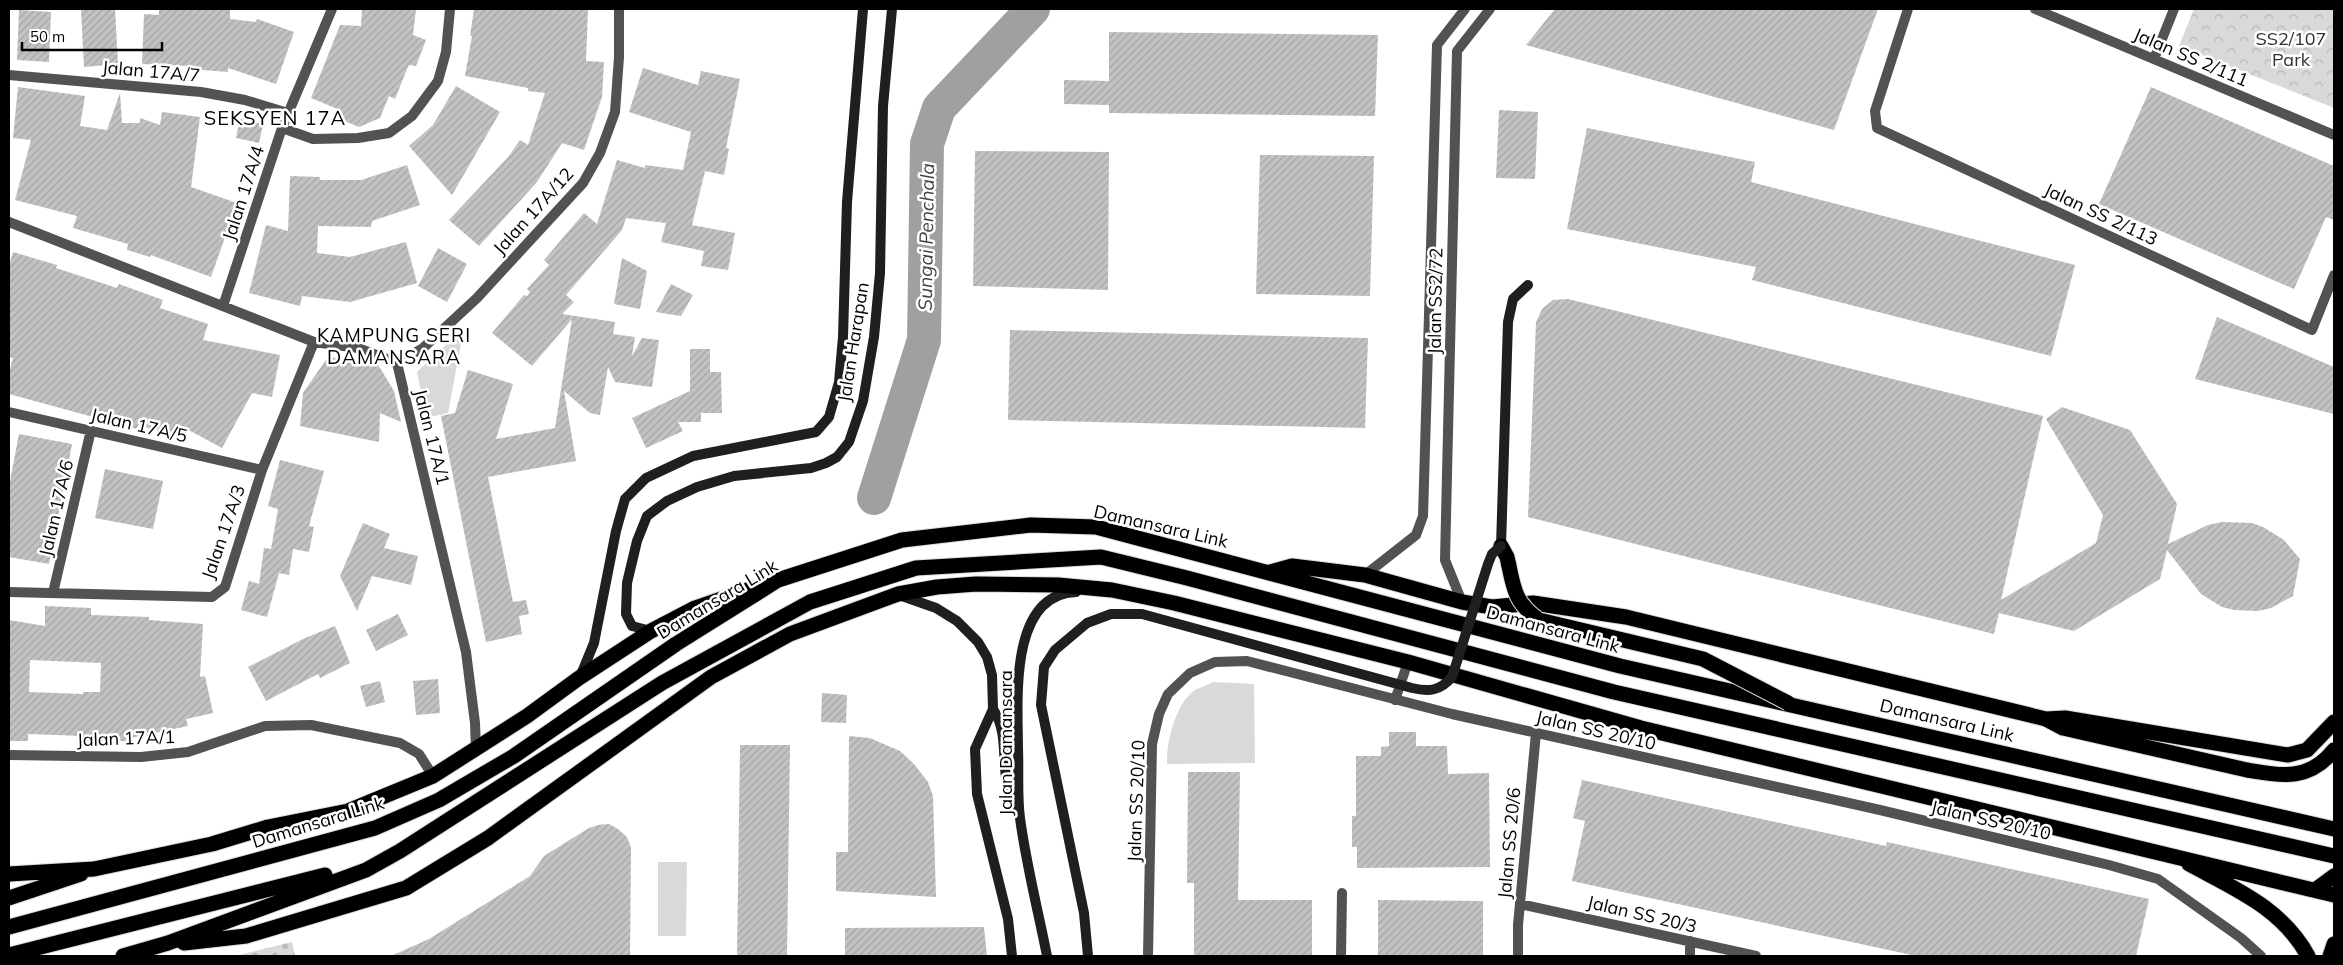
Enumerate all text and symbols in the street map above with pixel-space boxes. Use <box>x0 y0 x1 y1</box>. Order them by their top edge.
scale bar <box>22 20 162 52</box>
street label: Jalan SS 2/111 <box>2130 22 2252 92</box>
text: 50 m <box>30 27 65 46</box>
park label: SS2/107 Park <box>2256 27 2326 71</box>
street label: Jalan 17A/7 <box>101 55 201 87</box>
district label: SEKSYEN 17A <box>204 105 346 130</box>
street label: Jalan 17A/4 <box>217 142 269 243</box>
street label: Jalan 17A/12 <box>488 163 578 259</box>
water label: Sungai Penchala <box>913 163 939 311</box>
street label: Jalan SS 2/113 <box>2041 178 2161 250</box>
street label: Jalan SS2/72 <box>1423 247 1447 355</box>
street label: Jalan Harapan <box>832 280 874 404</box>
district label: KAMPUNG SERI DAMANSARA <box>317 323 471 369</box>
street label: Jalan 17A/1 <box>409 386 455 488</box>
street label: Jalan 17A/5 <box>88 403 190 447</box>
street label: Jalan 17A/6 <box>34 457 78 559</box>
street label: Jalan 17A/3 <box>196 482 250 582</box>
street label: Damansara Link <box>1092 499 1231 553</box>
street label: Damansara Link <box>652 553 782 644</box>
street label: Damansara Link <box>1484 600 1623 658</box>
street label: Jalan Damansara <box>994 670 1017 816</box>
street label: Damansara Link <box>1878 693 2017 747</box>
street label: Jalan SS 20/10 <box>1534 705 1658 755</box>
street label: Jalan 17A/1 <box>76 725 176 751</box>
street label: Jalan SS 20/10 <box>1122 739 1150 863</box>
street label: Jalan SS 20/6 <box>1493 786 1525 900</box>
street label: Damansara Link <box>249 791 388 853</box>
street label: Jalan SS 20/10 <box>1929 795 2053 845</box>
street label: Jalan SS 20/3 <box>1585 890 1699 938</box>

